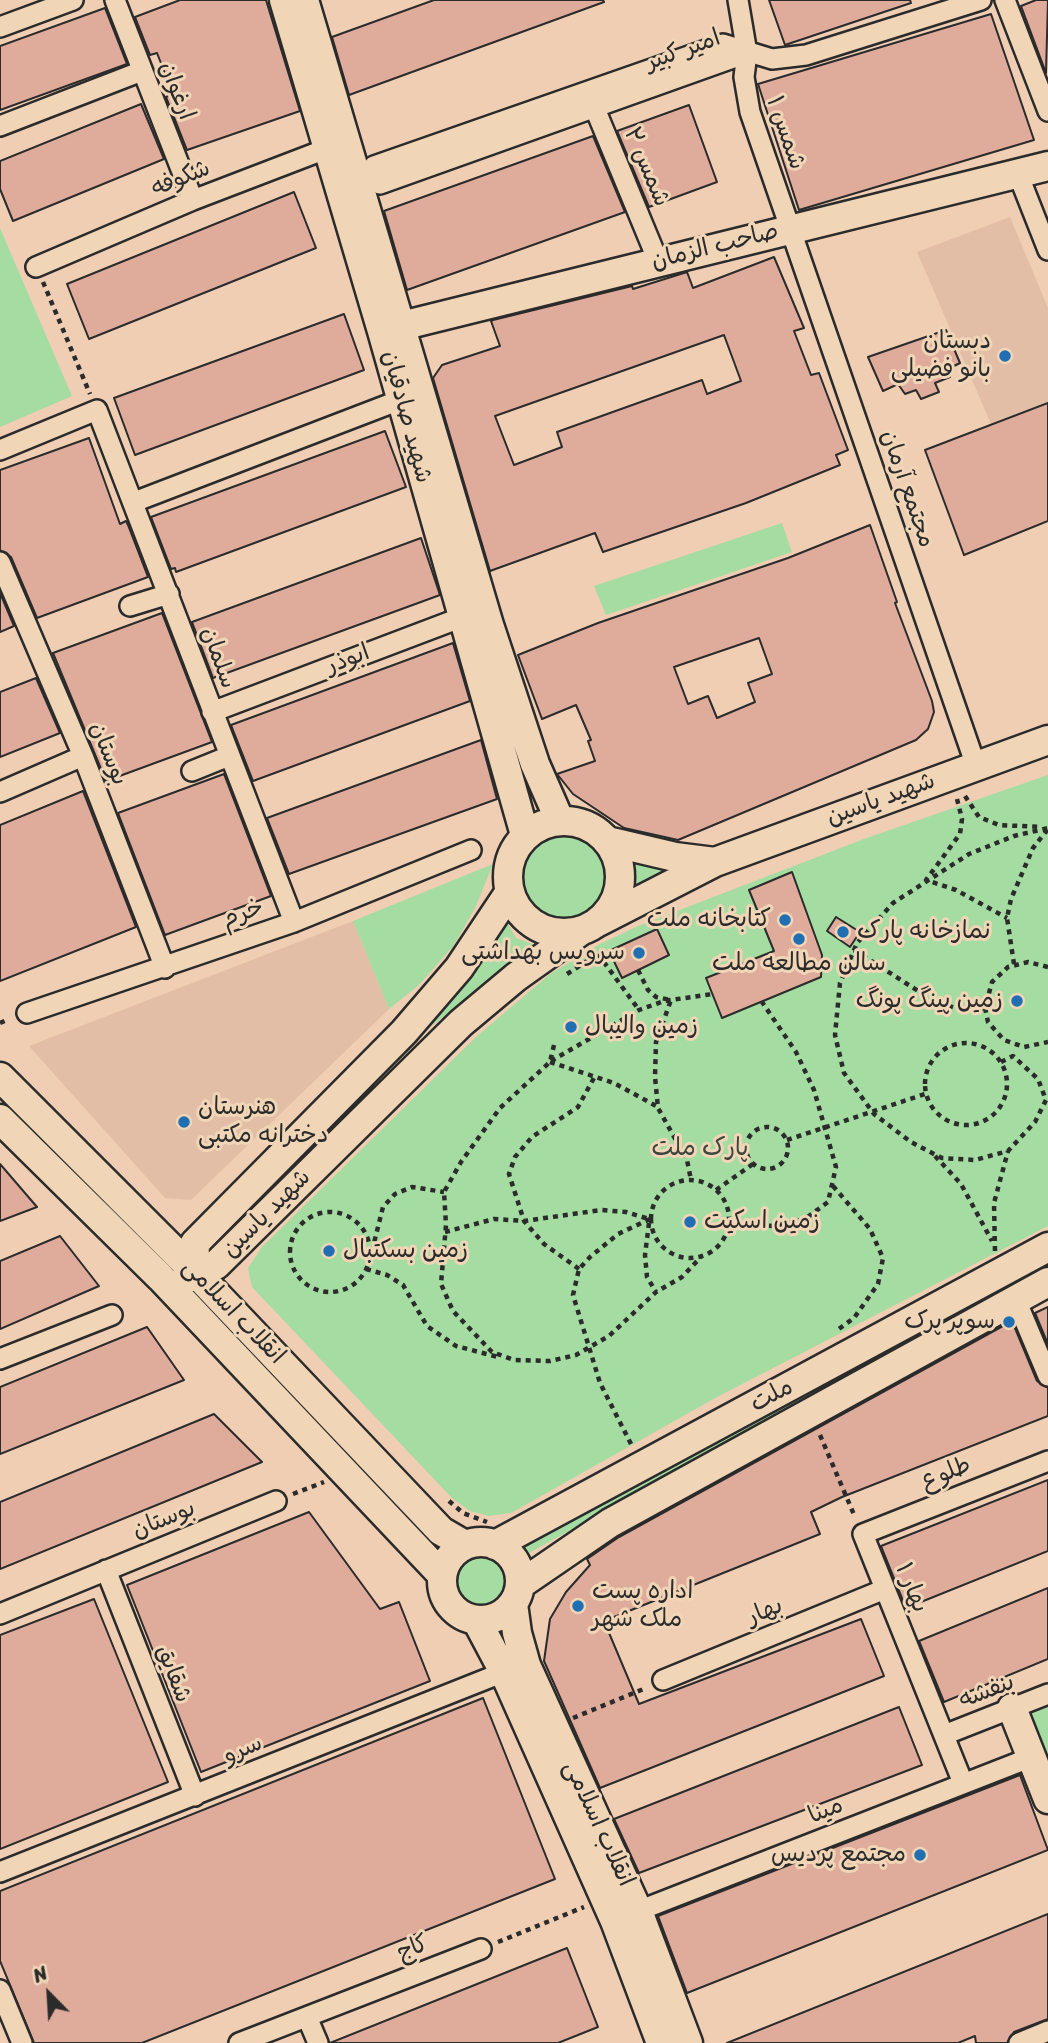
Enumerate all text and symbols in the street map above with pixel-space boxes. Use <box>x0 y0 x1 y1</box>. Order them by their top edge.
street label: امیر کبیر <box>641 24 725 78</box>
street label: ارغوان <box>152 58 200 124</box>
street label: شمس ۱ <box>759 92 811 174</box>
street label: شمس ۲ <box>616 123 676 211</box>
street label: شکوفه <box>147 154 215 204</box>
street label: صاحب الزمان <box>648 217 782 277</box>
place label: دبستان بانو فضیلی <box>891 328 991 384</box>
street label: شهید صادقیان <box>375 348 437 486</box>
marker: دبستان بانو فضیلی <box>997 348 1013 364</box>
street label: مجتمع آرمان <box>873 426 941 552</box>
street label: سلمان <box>194 623 242 693</box>
street label: ابوذر <box>322 639 374 681</box>
street label: بوستان <box>82 718 134 790</box>
street label: شهید یاسین <box>823 767 939 833</box>
street label: خرم <box>218 893 268 935</box>
place label: کتابخانه ملت <box>647 906 771 934</box>
marker: کتابخانه ملت <box>777 912 793 928</box>
place label: نمازخانه پارک <box>857 918 991 946</box>
marker: نمازخانه پارک <box>835 924 851 940</box>
marker: سالن مطالعه ملت <box>791 931 807 947</box>
place label: سرویس بهداشتی <box>461 939 625 967</box>
marker: سرویس بهداشتی <box>631 945 647 961</box>
place label: سالن مطالعه ملت <box>712 950 886 978</box>
place label: زمین پینگ پونگ <box>856 987 1003 1015</box>
marker: زمین پینگ پونگ <box>1009 993 1025 1009</box>
place label: زمین والیبال <box>585 1013 698 1041</box>
marker: زمین والیبال <box>563 1019 579 1035</box>
place label: هنرستان دخترانه مکتبی <box>198 1094 328 1150</box>
marker: هنرستان دخترانه مکتبی <box>176 1114 192 1130</box>
park label: پارک ملت <box>651 1135 749 1163</box>
street label: شهید یاسین <box>217 1164 317 1264</box>
place label: زمین اسکیت <box>704 1208 820 1236</box>
marker: زمین اسکیت <box>682 1214 698 1230</box>
place label: زمین بسکتبال <box>343 1237 468 1265</box>
marker: زمین بسکتبال <box>321 1243 337 1259</box>
street label: انقلاب اسلامی <box>176 1253 290 1371</box>
place label: سوپر پرک <box>904 1308 995 1336</box>
marker: سوپر پرک <box>1001 1314 1017 1330</box>
street label: ملت <box>746 1373 798 1419</box>
street label: طلوع <box>917 1451 975 1497</box>
street label: بوستان <box>128 1494 200 1546</box>
street label: بهار ۱ <box>888 1559 934 1617</box>
place label: اداره پست ملک شهر <box>592 1578 693 1634</box>
street label: بهار <box>743 1592 787 1632</box>
marker: اداره پست ملک شهر <box>570 1598 586 1614</box>
street label: شقایق <box>149 1641 197 1707</box>
street label: بنفشه <box>955 1668 1019 1716</box>
street label: سرو <box>219 1729 267 1771</box>
street label: انقلاب اسلامی <box>556 1757 640 1891</box>
street label: مینا <box>804 1791 848 1831</box>
place label: مجتمع پردیس <box>771 1841 906 1869</box>
marker: مجتمع پردیس <box>912 1847 928 1863</box>
street label: کاج <box>393 1930 433 1968</box>
text: N <box>28 1957 53 1992</box>
north arrow <box>14 1959 84 2029</box>

